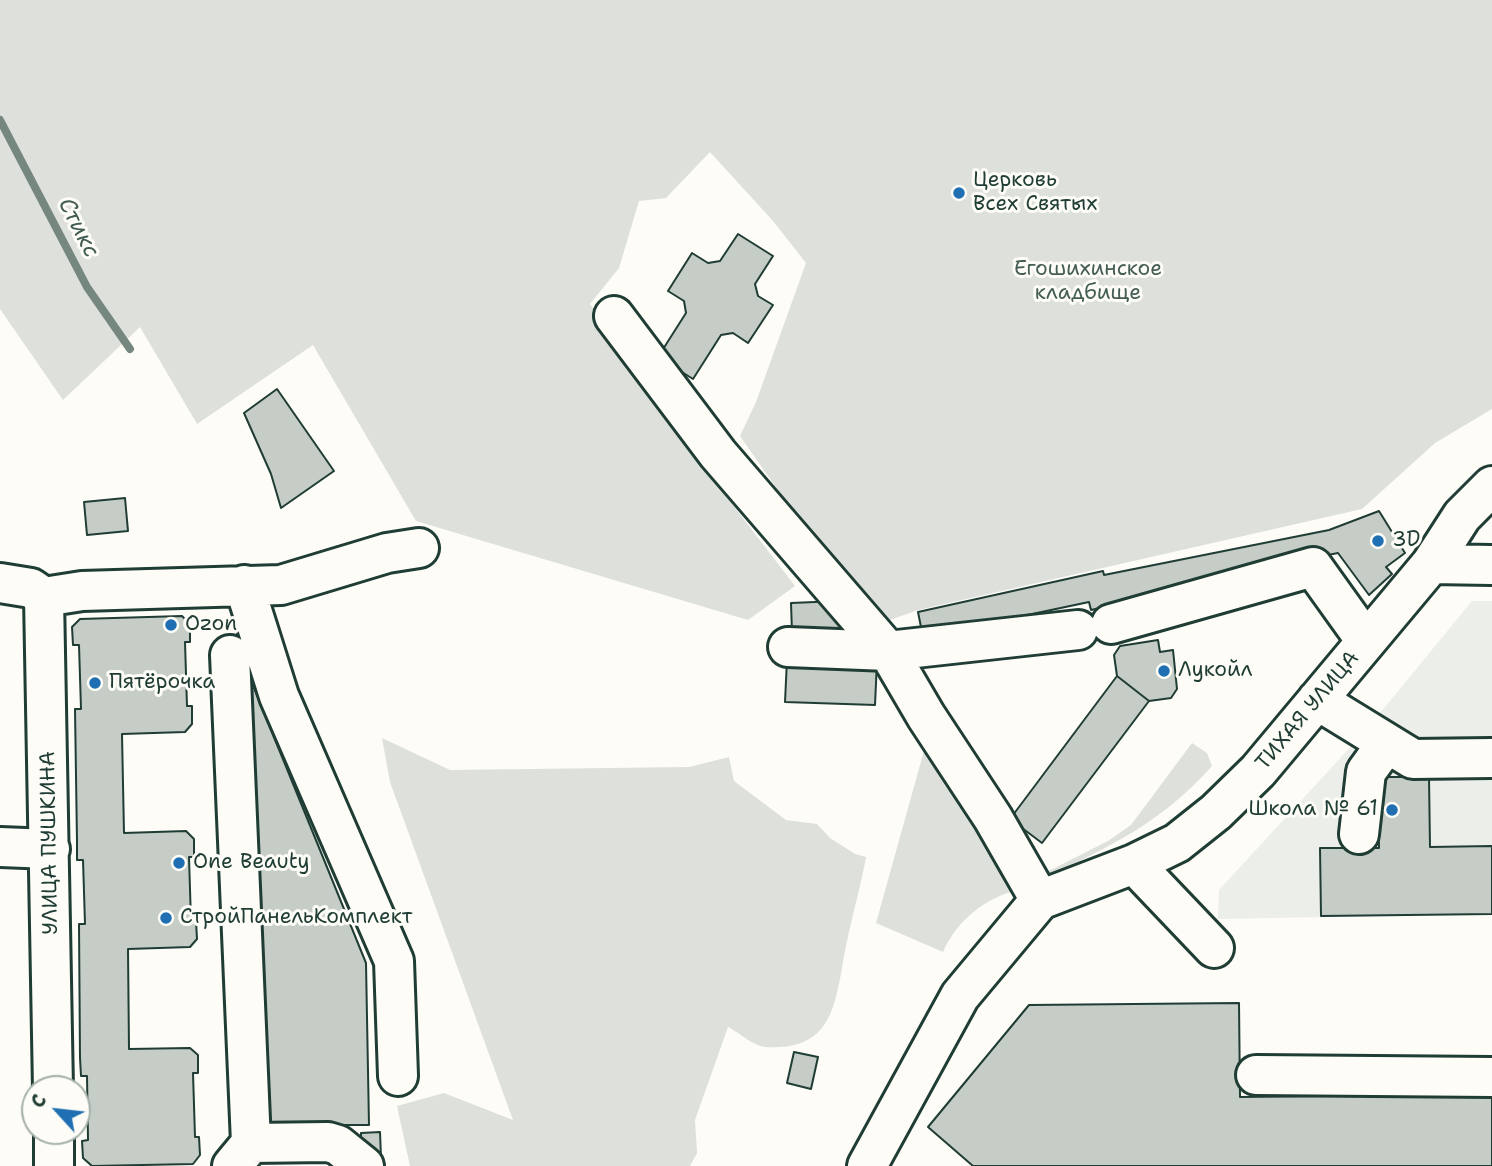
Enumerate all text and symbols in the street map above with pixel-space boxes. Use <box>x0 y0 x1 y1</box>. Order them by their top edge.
place label: Церковь Всех Святых <box>973 168 1097 218</box>
marker: Церковь Всех Святых <box>951 185 967 201</box>
water label: Стикс <box>51 194 105 262</box>
park label: Егошихинское кладбище <box>1014 257 1162 307</box>
place label: 3D <box>1392 528 1420 554</box>
marker: 3D <box>1370 533 1386 549</box>
place label: Ozon <box>185 612 237 638</box>
marker: Ozon <box>163 617 179 633</box>
street label: ТИХАЯ УЛИЦА <box>1251 646 1365 776</box>
place label: Лукойл <box>1178 658 1252 684</box>
marker: Лукойл <box>1156 663 1172 679</box>
place label: Пятёрочка <box>109 670 215 696</box>
marker: Пятёрочка <box>87 675 103 691</box>
street label: УЛИЦА ПУШКИНА <box>36 751 64 935</box>
place label: Школа № 61 <box>1248 797 1378 823</box>
marker: Школа № 61 <box>1384 802 1400 818</box>
place label: One Beauty <box>193 850 310 876</box>
marker: One Beauty <box>171 855 187 871</box>
place label: СтройПанельКомплект <box>180 905 413 931</box>
marker: СтройПанельКомплект <box>158 910 174 926</box>
north arrow <box>21 1075 91 1145</box>
text: С <box>25 1090 52 1112</box>

